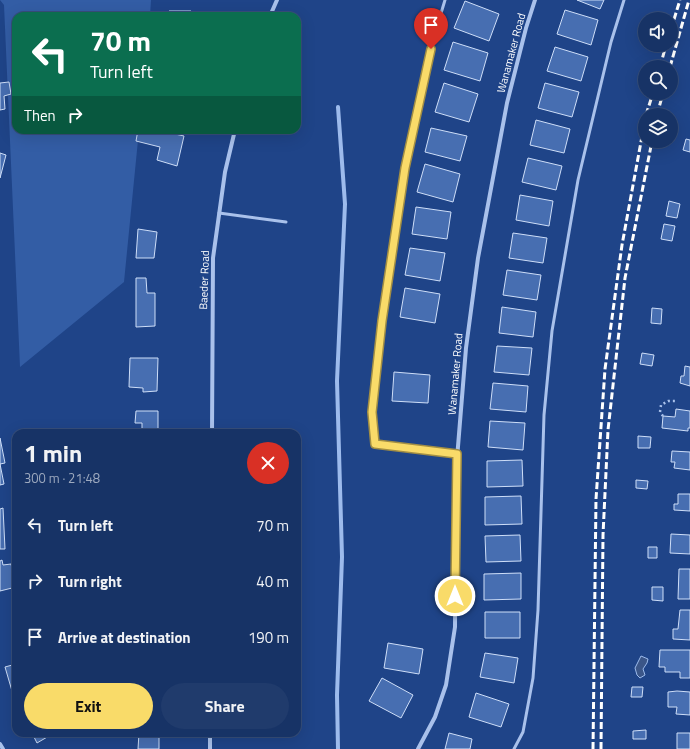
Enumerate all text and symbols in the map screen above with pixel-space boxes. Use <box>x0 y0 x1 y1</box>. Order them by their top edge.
pin <box>414 8 448 49</box>
street label: Wanamaker Road <box>493 11 529 95</box>
map controls <box>638 12 678 148</box>
button: sound <box>638 12 678 52</box>
icon: arrive <box>420 14 442 36</box>
text: 70 m <box>90 19 151 62</box>
icon: left <box>24 28 76 80</box>
text: Turn left <box>90 58 153 85</box>
button: search <box>638 60 678 100</box>
text: Then <box>24 104 56 127</box>
icon: right <box>64 104 86 126</box>
button: layers <box>638 108 678 148</box>
street label: Baeder Road <box>195 250 213 310</box>
street label: Wanamaker Road <box>443 332 467 416</box>
text: 1 min <box>24 435 82 471</box>
button: close <box>247 442 289 484</box>
text: 300 m · 21:48 <box>24 468 100 488</box>
icon: left <box>24 514 46 536</box>
text: Turn left <box>58 514 113 537</box>
text: 70 m <box>256 514 289 537</box>
icon: right <box>24 570 46 592</box>
text: Turn right <box>58 570 122 593</box>
text: 40 m <box>256 570 289 593</box>
position arrow <box>434 575 476 617</box>
icon: arrive <box>24 626 46 648</box>
text: Arrive at destination <box>58 626 191 649</box>
text: 190 m <box>248 626 289 649</box>
button: Exit <box>24 683 153 729</box>
button: Share <box>161 683 289 729</box>

